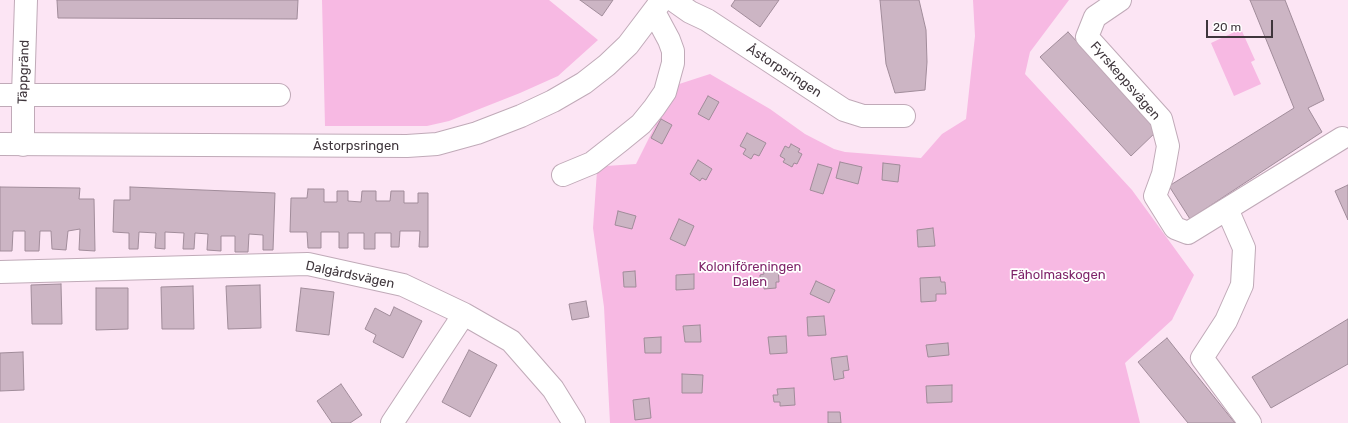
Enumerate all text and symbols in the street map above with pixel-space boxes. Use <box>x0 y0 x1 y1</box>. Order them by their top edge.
scale bar <box>1208 12 1275 38</box>
text: 20 m <box>1213 20 1241 34</box>
street label: Fyrskeppsvägen <box>1087 39 1163 123</box>
street label: Täppgränd <box>15 40 33 104</box>
street label: Åstorpsringen <box>744 41 824 101</box>
street label: Åstorpsringen <box>313 138 399 154</box>
street label: Dalgårdsvägen <box>304 258 396 292</box>
park label: Koloniföreningen Dalen <box>699 259 801 290</box>
park label: Fäholmaskogen <box>1010 267 1106 283</box>

